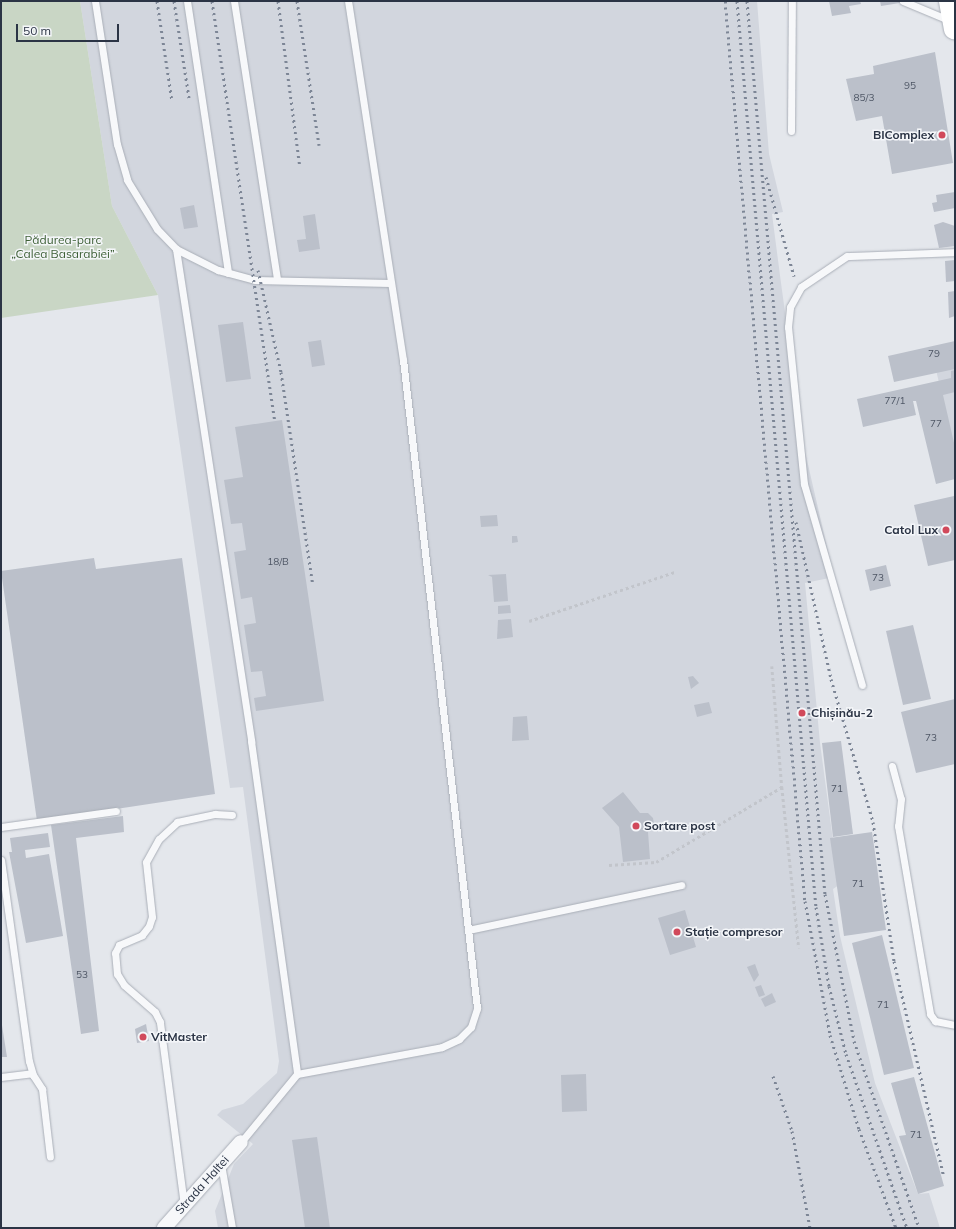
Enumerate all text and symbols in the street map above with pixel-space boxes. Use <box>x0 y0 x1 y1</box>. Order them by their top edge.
scale bar <box>18 16 121 42</box>
text: 50 m <box>23 23 51 38</box>
house number: 95 <box>904 80 916 92</box>
house number: 85/3 <box>854 92 874 104</box>
place label: BIComplex <box>873 128 934 142</box>
marker: BIComplex <box>937 130 947 140</box>
park label: Pădurea-parc „Calea Basarabiei” <box>11 233 115 261</box>
house number: 79 <box>928 348 940 360</box>
house number: 77/1 <box>885 395 905 407</box>
house number: 77 <box>930 418 942 430</box>
place label: Catol Lux <box>884 523 938 537</box>
marker: Catol Lux <box>941 525 951 535</box>
house number: 18/B <box>267 556 289 568</box>
house number: 73 <box>872 572 884 584</box>
place label: Chișinău-2 <box>811 706 873 720</box>
marker: Chișinău-2 <box>796 707 808 719</box>
house number: 73 <box>925 732 937 744</box>
house number: 71 <box>831 783 843 795</box>
place label: Sortare post <box>644 819 715 833</box>
marker: Sortare post <box>631 821 641 831</box>
house number: 71 <box>852 878 864 890</box>
place label: Stație compresor <box>685 925 782 939</box>
marker: Stație compresor <box>672 927 682 937</box>
house number: 53 <box>76 969 88 981</box>
house number: 71 <box>877 999 889 1011</box>
place label: VitMaster <box>151 1030 207 1044</box>
marker: VitMaster <box>138 1032 148 1042</box>
house number: 71 <box>910 1129 922 1141</box>
street label: Strada Haltei <box>172 1153 232 1217</box>

